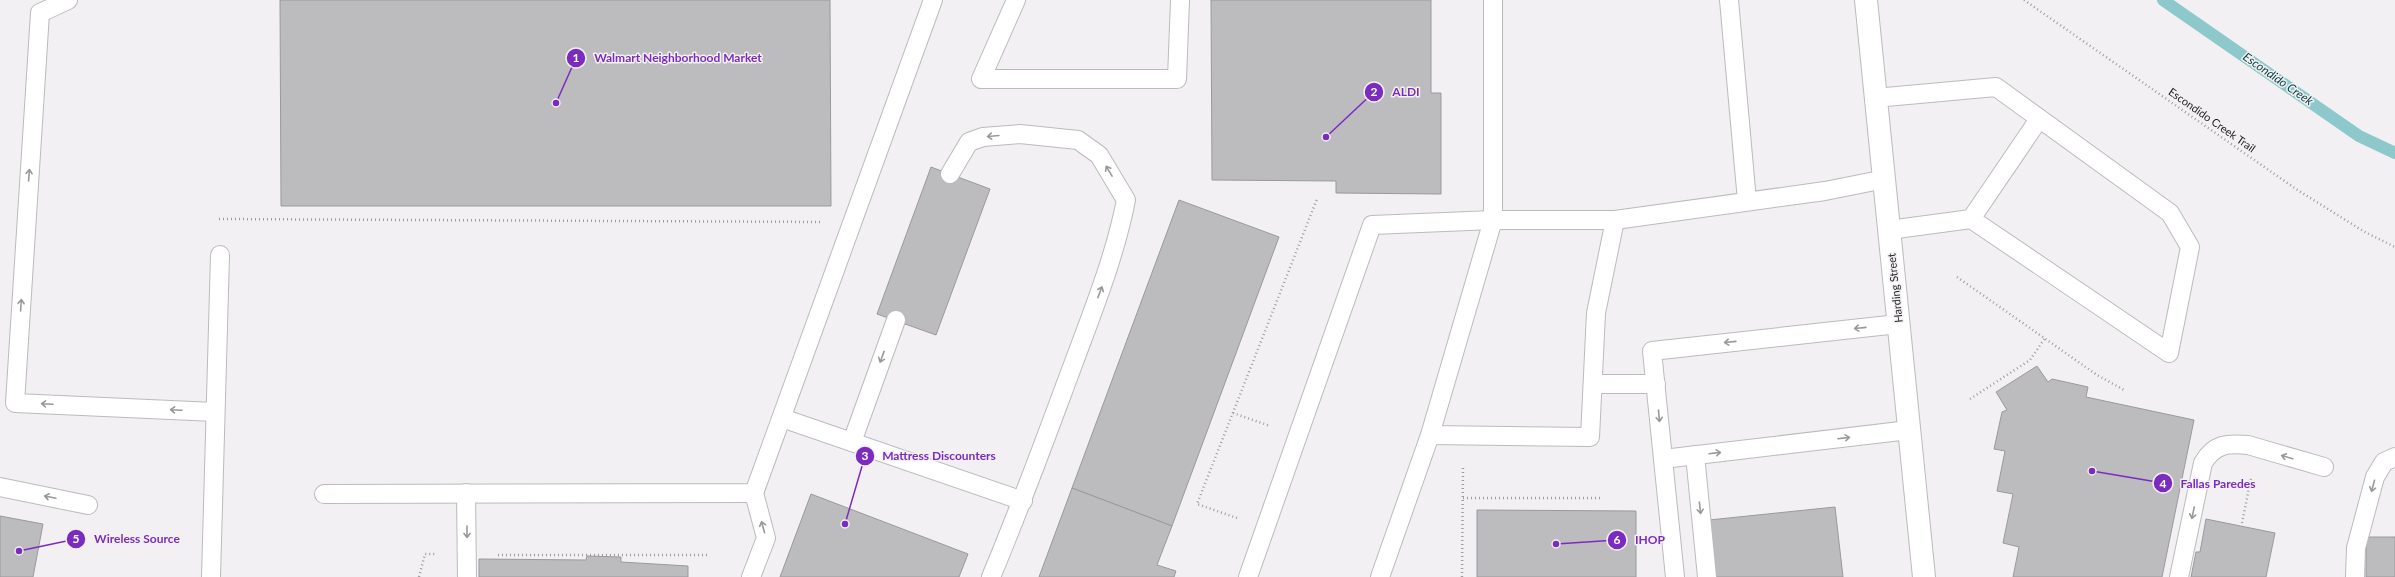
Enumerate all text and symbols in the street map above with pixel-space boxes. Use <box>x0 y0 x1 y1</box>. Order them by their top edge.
callout: Walmart Neighborhood Market <box>566 46 769 70</box>
water label: Escondido Creek <box>2240 49 2316 108</box>
text: 1 <box>573 50 580 65</box>
text: Walmart Neighborhood Market <box>594 50 762 65</box>
callout: ALDI <box>1364 80 1427 104</box>
text: 2 <box>1371 84 1378 99</box>
text: ALDI <box>1391 84 1420 99</box>
street label: Escondido Creek Trail <box>2166 85 2258 155</box>
one-way arrow <box>987 133 1000 140</box>
one-way arrow <box>1104 165 1112 177</box>
one-way arrow <box>26 169 33 182</box>
street label: Harding Street <box>1884 253 1905 324</box>
one-way arrow <box>1096 287 1104 299</box>
one-way arrow <box>17 299 24 312</box>
one-way arrow <box>1853 325 1866 332</box>
one-way arrow <box>1724 339 1737 346</box>
one-way arrow <box>878 351 886 363</box>
one-way arrow <box>41 401 54 408</box>
one-way arrow <box>170 406 183 414</box>
one-way arrow <box>1655 409 1662 422</box>
one-way arrow <box>1838 434 1851 441</box>
callout: Mattress Discounters <box>855 444 1004 468</box>
text: 3 <box>862 448 869 463</box>
text: Mattress Discounters <box>882 448 996 463</box>
one-way arrow <box>1708 449 1721 456</box>
one-way arrow <box>2281 452 2294 460</box>
callout: Fallas Paredes <box>2153 471 2264 495</box>
text: 4 <box>2160 476 2167 491</box>
text: Fallas Paredes <box>2181 476 2255 491</box>
one-way arrow <box>2369 479 2376 492</box>
one-way arrow <box>44 493 57 501</box>
one-way arrow <box>1696 501 1703 514</box>
one-way arrow <box>2188 506 2196 519</box>
one-way arrow <box>759 521 766 534</box>
one-way arrow <box>463 525 471 538</box>
callout: Wireless Source <box>66 527 187 551</box>
callout: IHOP <box>1607 528 1673 552</box>
text: 5 <box>73 531 80 546</box>
text: Wireless Source <box>94 531 180 546</box>
text: 6 <box>1614 532 1621 547</box>
text: IHOP <box>1635 532 1666 547</box>

